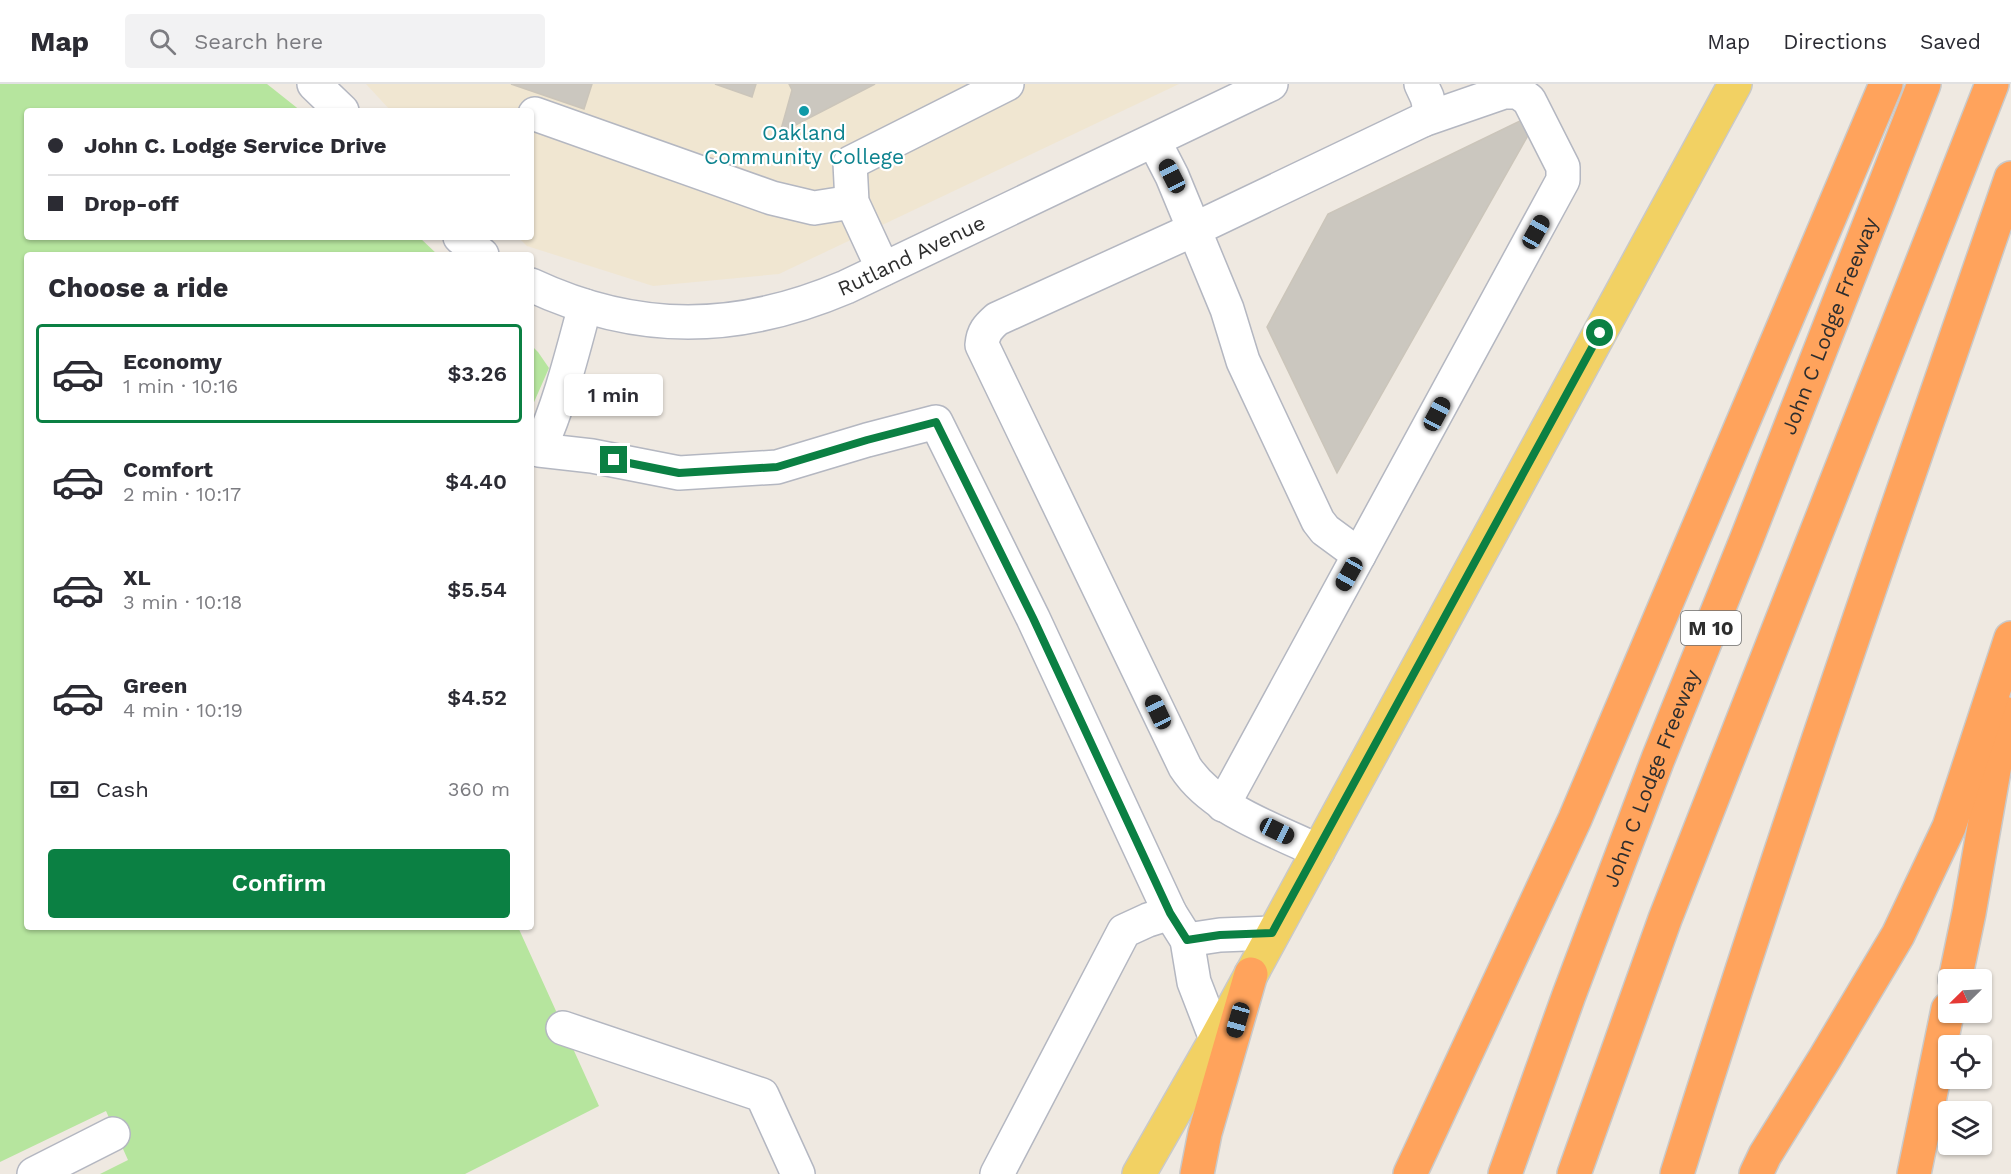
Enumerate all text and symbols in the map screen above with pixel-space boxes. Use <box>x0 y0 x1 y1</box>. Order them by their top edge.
search box <box>125 14 545 68</box>
text: Map <box>30 25 89 58</box>
icon: search <box>146 25 179 58</box>
text: Search here <box>194 29 323 54</box>
text: Map <box>1707 29 1750 54</box>
text: Directions <box>1783 29 1887 54</box>
text: Saved <box>1920 29 1981 54</box>
marker: Oakland Community College <box>797 104 811 118</box>
place label: Oakland Community College <box>704 120 904 169</box>
text: John C. Lodge Service Drive <box>84 133 386 158</box>
car <box>1156 156 1188 196</box>
text: Drop-off <box>84 191 179 216</box>
street label: Rutland Avenue <box>834 209 989 301</box>
car <box>1519 212 1553 252</box>
street label: John C Lodge Freeway <box>1776 214 1883 438</box>
text: Choose a ride <box>48 272 228 304</box>
route start <box>1586 319 1613 346</box>
icon: car <box>51 347 105 401</box>
text: Economy <box>123 349 222 374</box>
text: $3.26 <box>447 361 507 386</box>
callout: 1 min <box>564 373 664 415</box>
text: 1 min · 10:16 <box>123 374 238 398</box>
text: 1 min <box>588 383 639 407</box>
car <box>1421 394 1453 434</box>
route end <box>600 446 627 473</box>
icon: car <box>51 455 105 509</box>
text: Comfort <box>123 457 213 482</box>
text: $4.40 <box>445 469 507 494</box>
text: 2 min · 10:17 <box>123 482 241 506</box>
car <box>1332 554 1366 594</box>
icon: car <box>51 563 105 617</box>
text: XL <box>123 565 151 590</box>
text: $5.54 <box>447 577 507 602</box>
text: 3 min · 10:18 <box>123 590 242 614</box>
road number: M 10 <box>1681 611 1741 645</box>
street label: John C Lodge Freeway <box>1598 666 1705 890</box>
icon: car <box>51 671 105 725</box>
text: Green <box>123 673 187 698</box>
text: $4.52 <box>447 685 507 710</box>
car <box>1142 692 1174 732</box>
text: 4 min · 10:19 <box>123 698 243 722</box>
icon: cash <box>48 773 81 806</box>
text: Cash <box>96 777 149 802</box>
text: 360 m <box>448 777 510 801</box>
car <box>1257 815 1297 847</box>
button: Confirm <box>48 849 510 918</box>
north arrow <box>1938 969 1992 1023</box>
map controls <box>1938 969 1992 1155</box>
car <box>1224 1000 1252 1040</box>
button: locate <box>1938 1035 1992 1089</box>
button: layers <box>1938 1101 1992 1155</box>

